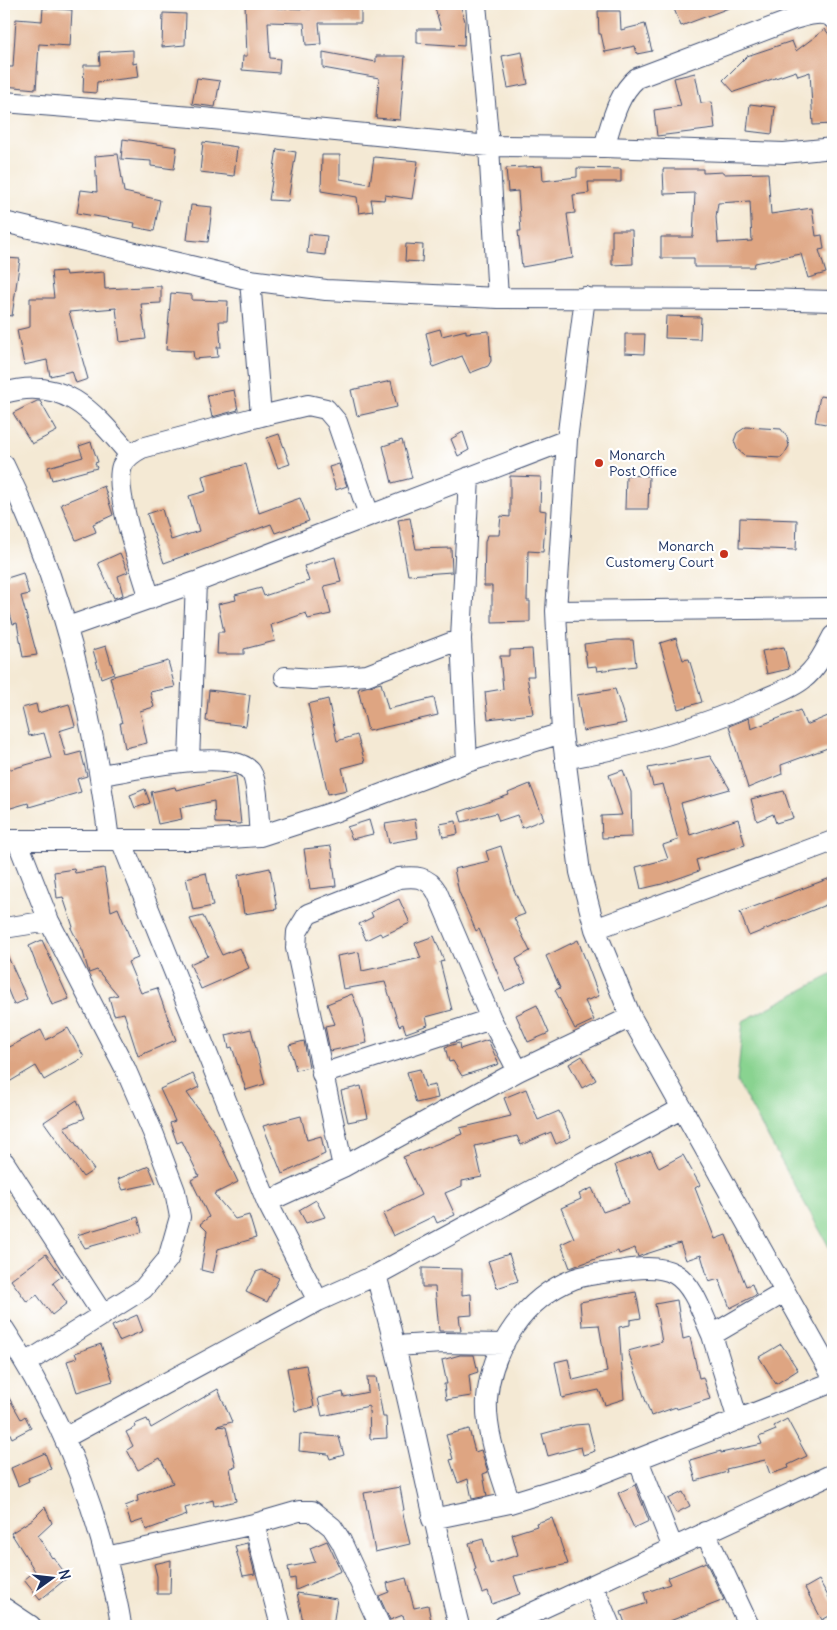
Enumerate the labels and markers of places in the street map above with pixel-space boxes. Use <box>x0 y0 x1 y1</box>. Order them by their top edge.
place label: Monarch Post Office <box>609 446 677 480</box>
marker: Monarch Post Office <box>593 457 605 469</box>
place label: Monarch Customery Court <box>606 537 714 571</box>
marker: Monarch Customery Court <box>718 548 730 560</box>

